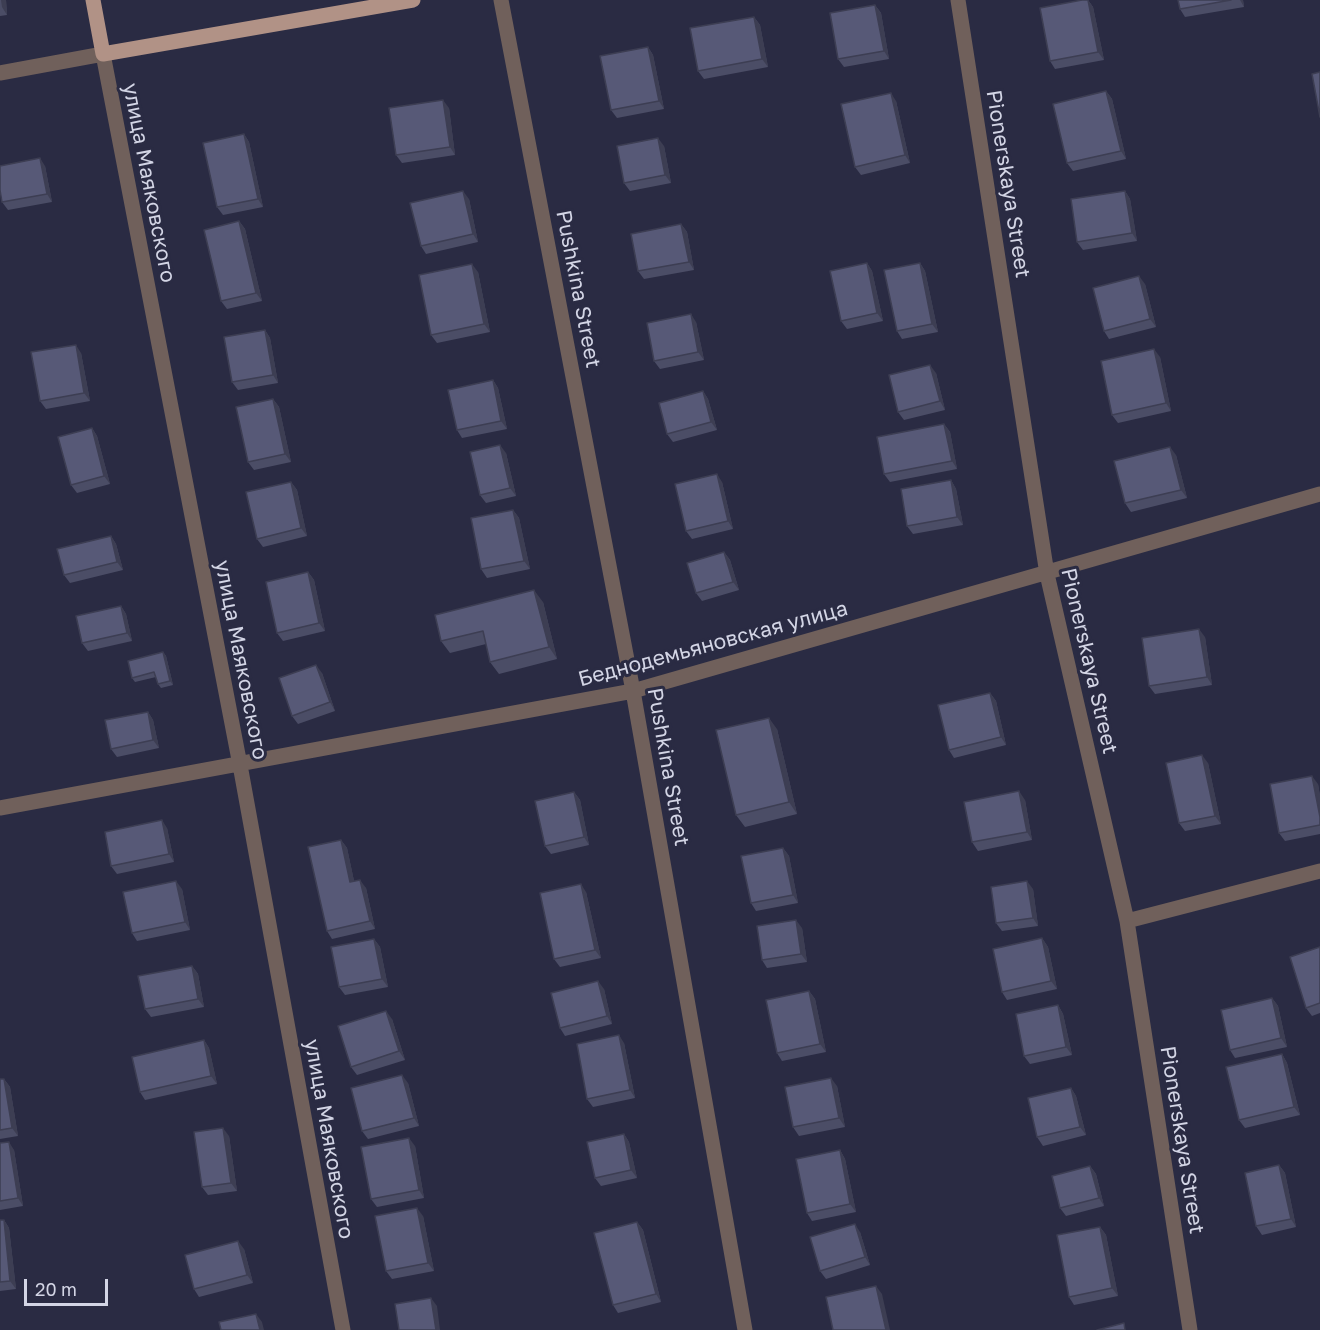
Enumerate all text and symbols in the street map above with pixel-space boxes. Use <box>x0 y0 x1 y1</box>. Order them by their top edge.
street label: улица Маяковского <box>117 81 181 285</box>
street label: Pionerskaya Street <box>981 88 1035 280</box>
street label: Pushkina Street <box>550 208 606 370</box>
street label: улица Маяковского <box>209 558 273 762</box>
street label: Pionerskaya Street <box>1055 566 1123 756</box>
street label: Беднодемьяновская улица <box>575 596 851 692</box>
street label: Pushkina Street <box>642 686 694 848</box>
street label: улица Маяковского <box>299 1037 359 1241</box>
street label: Pionerskaya Street <box>1155 1044 1209 1236</box>
scale bar <box>27 1267 111 1305</box>
text: 20 m <box>35 1278 77 1300</box>

